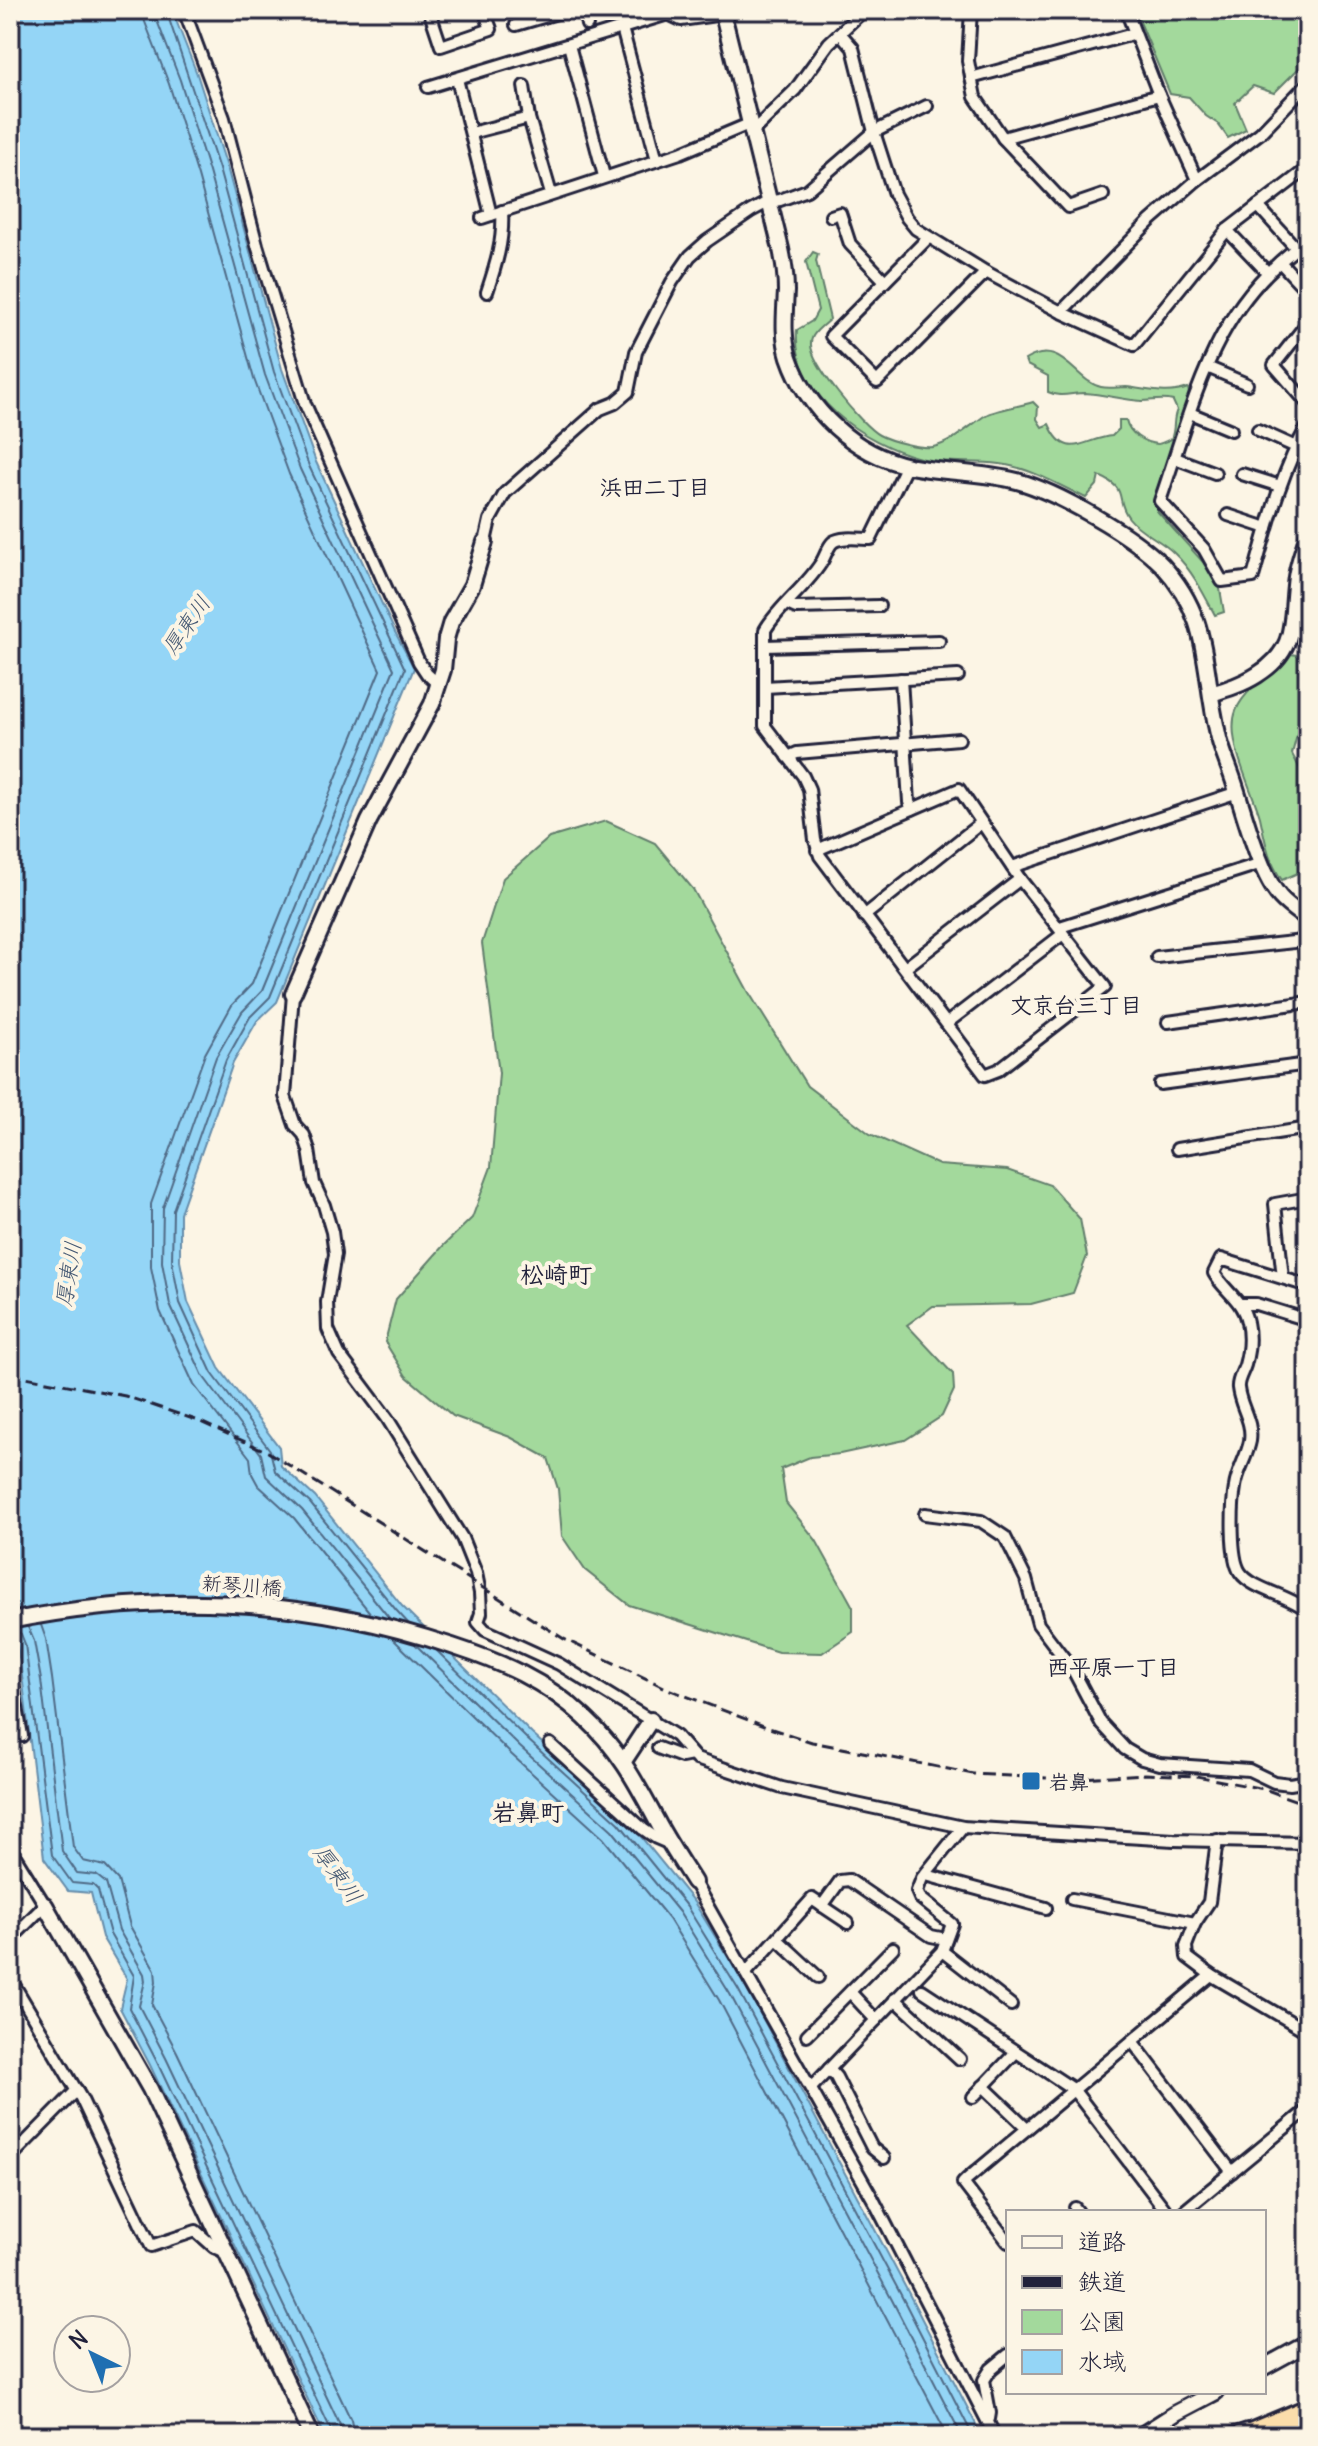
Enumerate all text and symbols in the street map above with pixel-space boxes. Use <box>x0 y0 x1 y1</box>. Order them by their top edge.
district label: 浜田二丁目 <box>600 473 710 501</box>
water label: 厚東川 <box>156 590 216 660</box>
district label: 文京台三丁目 <box>1010 991 1142 1019</box>
water label: 厚東川 <box>49 1239 87 1309</box>
district label: 松崎町 <box>520 1259 592 1289</box>
street label: 新琴川橋 <box>201 1570 283 1600</box>
district label: 西平原一丁目 <box>1047 1653 1179 1681</box>
place label: 岩鼻 <box>1049 1769 1089 1794</box>
marker: 岩鼻 <box>1020 1770 1042 1792</box>
district label: 岩鼻町 <box>492 1797 564 1827</box>
water label: 厚東川 <box>307 1839 369 1909</box>
legend <box>1006 2210 1266 2394</box>
text: 道路 <box>1078 2226 1126 2256</box>
text: 鉄道 <box>1078 2266 1126 2296</box>
text: 公園 <box>1078 2306 1126 2336</box>
north arrow <box>52 2314 132 2394</box>
text: N <box>63 2324 93 2355</box>
text: 水域 <box>1078 2346 1126 2376</box>

